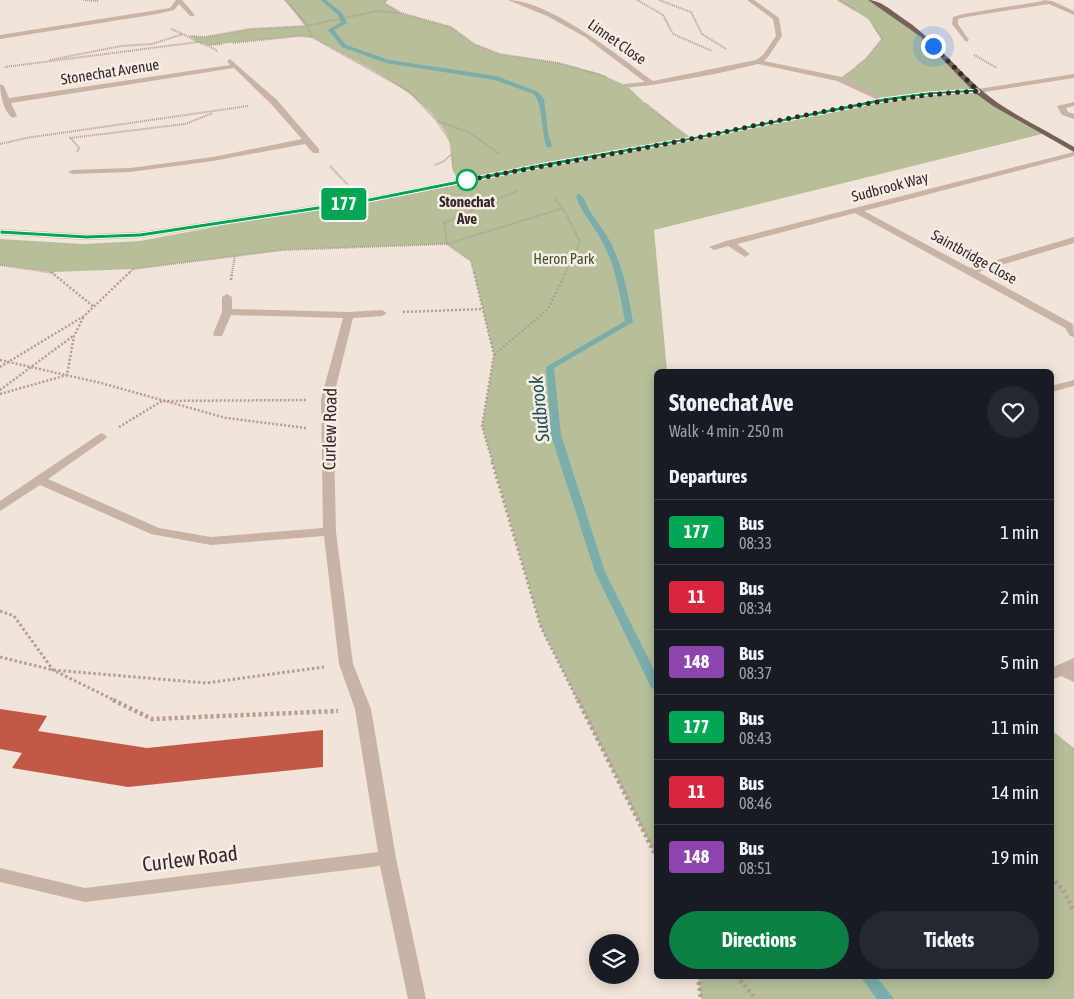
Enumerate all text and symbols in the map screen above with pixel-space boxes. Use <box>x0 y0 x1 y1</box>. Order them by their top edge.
street label: Linnet Close <box>585 15 650 68</box>
your location <box>921 34 946 59</box>
street label: Stonechat Avenue <box>60 55 160 88</box>
street label: Sudbrook Way <box>850 168 930 205</box>
marker: Stonechat Ave <box>456 169 478 191</box>
line badge: 177 <box>315 188 373 220</box>
text: 177 <box>331 193 357 214</box>
place label: Stonechat Ave <box>439 193 496 227</box>
street label: Saintbridge Close <box>929 226 1020 287</box>
park label: Heron Park <box>533 250 595 267</box>
water label: Sudbrook <box>525 374 554 444</box>
button: heart <box>987 386 1039 438</box>
street label: Curlew Road <box>318 388 341 470</box>
text: Stonechat Ave <box>669 389 794 416</box>
text: Walk · 4 min · 250 m <box>669 422 783 440</box>
text: Departures <box>669 465 747 487</box>
text: Bus <box>739 512 764 534</box>
text: 177 <box>684 521 709 542</box>
text: 1 min <box>1000 521 1039 543</box>
text: 08:33 <box>739 534 772 552</box>
text: Bus <box>739 577 764 599</box>
text: 11 <box>688 586 705 607</box>
text: 2 min <box>1000 586 1039 608</box>
text: 08:34 <box>739 599 772 617</box>
text: Bus <box>739 642 764 664</box>
text: 148 <box>684 651 709 672</box>
text: 5 min <box>1000 651 1039 673</box>
text: 08:37 <box>739 664 772 682</box>
text: Bus <box>739 707 764 729</box>
text: 177 <box>684 716 709 737</box>
text: 11 min <box>991 716 1039 738</box>
text: 08:43 <box>739 729 772 747</box>
text: Bus <box>739 772 764 794</box>
text: 11 <box>688 781 705 802</box>
text: 14 min <box>991 781 1039 803</box>
text: 08:46 <box>739 794 772 812</box>
text: Bus <box>739 837 764 859</box>
street label: Curlew Road <box>141 840 239 876</box>
text: 148 <box>684 846 709 867</box>
text: 19 min <box>991 846 1039 868</box>
text: 08:51 <box>739 859 772 877</box>
button: Directions <box>669 911 849 969</box>
button: Tickets <box>859 911 1039 969</box>
map controls <box>589 934 639 984</box>
button: layers <box>589 934 639 984</box>

